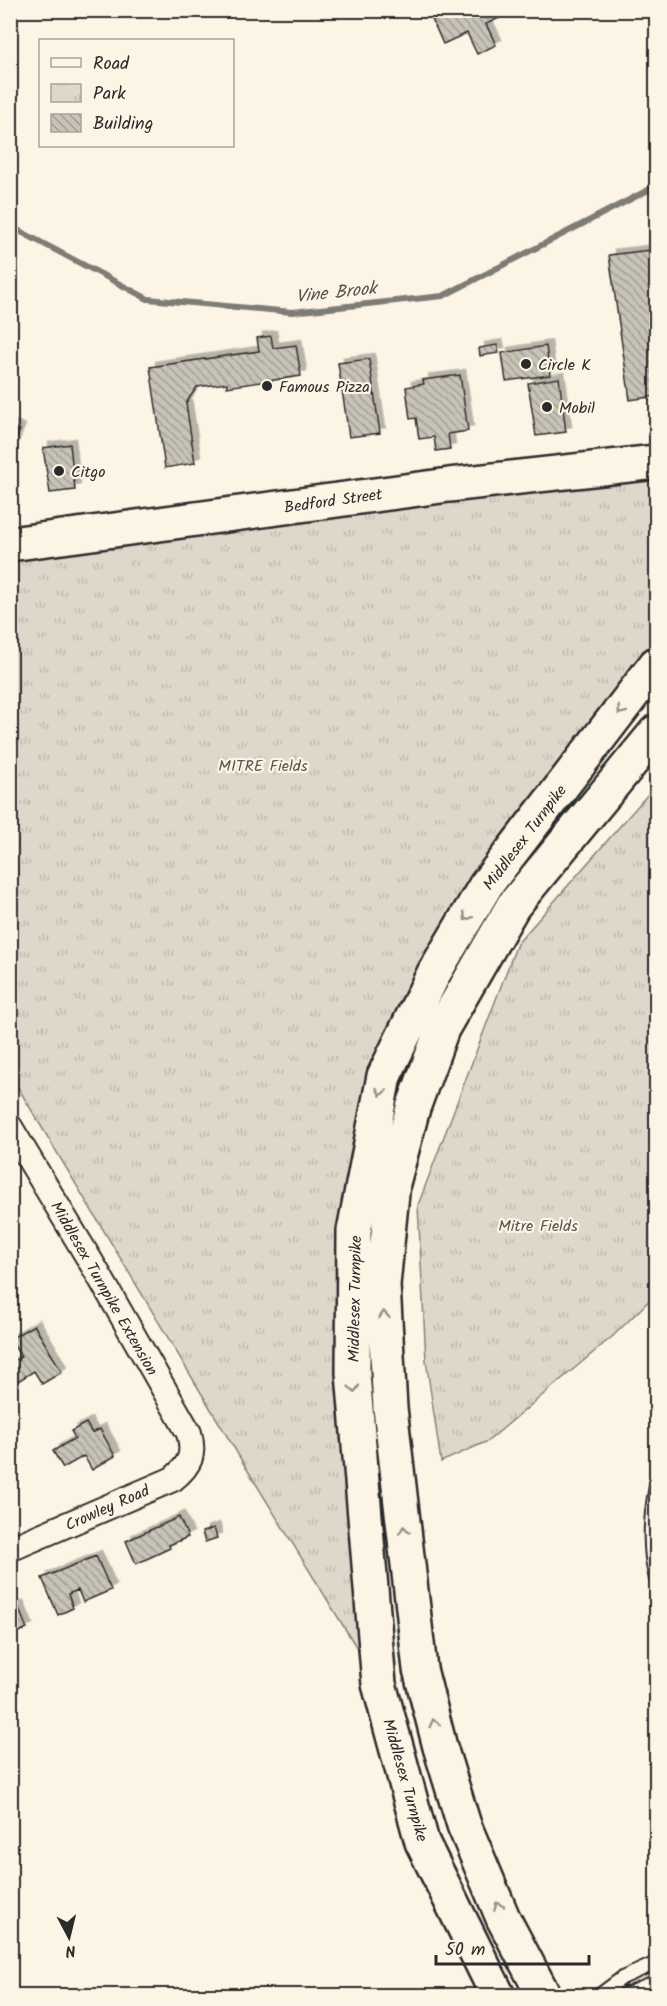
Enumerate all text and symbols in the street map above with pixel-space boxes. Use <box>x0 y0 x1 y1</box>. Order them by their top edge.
legend <box>39 39 234 147</box>
text: Road <box>93 50 130 79</box>
text: Park <box>93 80 126 109</box>
text: Building <box>93 110 153 139</box>
water label: Vine Brook <box>294 275 380 312</box>
place label: Circle K <box>538 353 591 378</box>
marker: Circle K <box>519 357 533 371</box>
place label: Famous Pizza <box>279 375 370 400</box>
marker: Famous Pizza <box>260 379 274 393</box>
place label: Mobil <box>559 396 595 421</box>
marker: Mobil <box>540 400 554 414</box>
place label: Citgo <box>71 460 105 485</box>
marker: Citgo <box>52 464 66 478</box>
street label: Bedford Street <box>282 482 385 521</box>
one-way arrow <box>617 704 628 715</box>
park label: MITRE Fields <box>218 754 308 779</box>
street label: Middlesex Turnpike <box>477 780 573 896</box>
one-way arrow <box>463 911 474 921</box>
one-way arrow <box>375 1086 388 1096</box>
street label: Middlesex Turnpike Extension <box>43 1197 164 1381</box>
park label: Mitre Fields <box>498 1214 578 1239</box>
street label: Middlesex Turnpike <box>342 1235 369 1363</box>
one-way arrow <box>378 1311 391 1320</box>
one-way arrow <box>347 1384 360 1393</box>
street label: Crowley Road <box>61 1478 155 1538</box>
one-way arrow <box>398 1526 411 1535</box>
street label: Middlesex Turnpike <box>375 1716 434 1845</box>
one-way arrow <box>428 1718 441 1728</box>
one-way arrow <box>493 1902 505 1913</box>
north arrow <box>39 1907 99 1967</box>
scale bar <box>436 1928 589 1966</box>
text: 50 m <box>445 1936 485 1965</box>
text: N <box>64 1937 77 1963</box>

